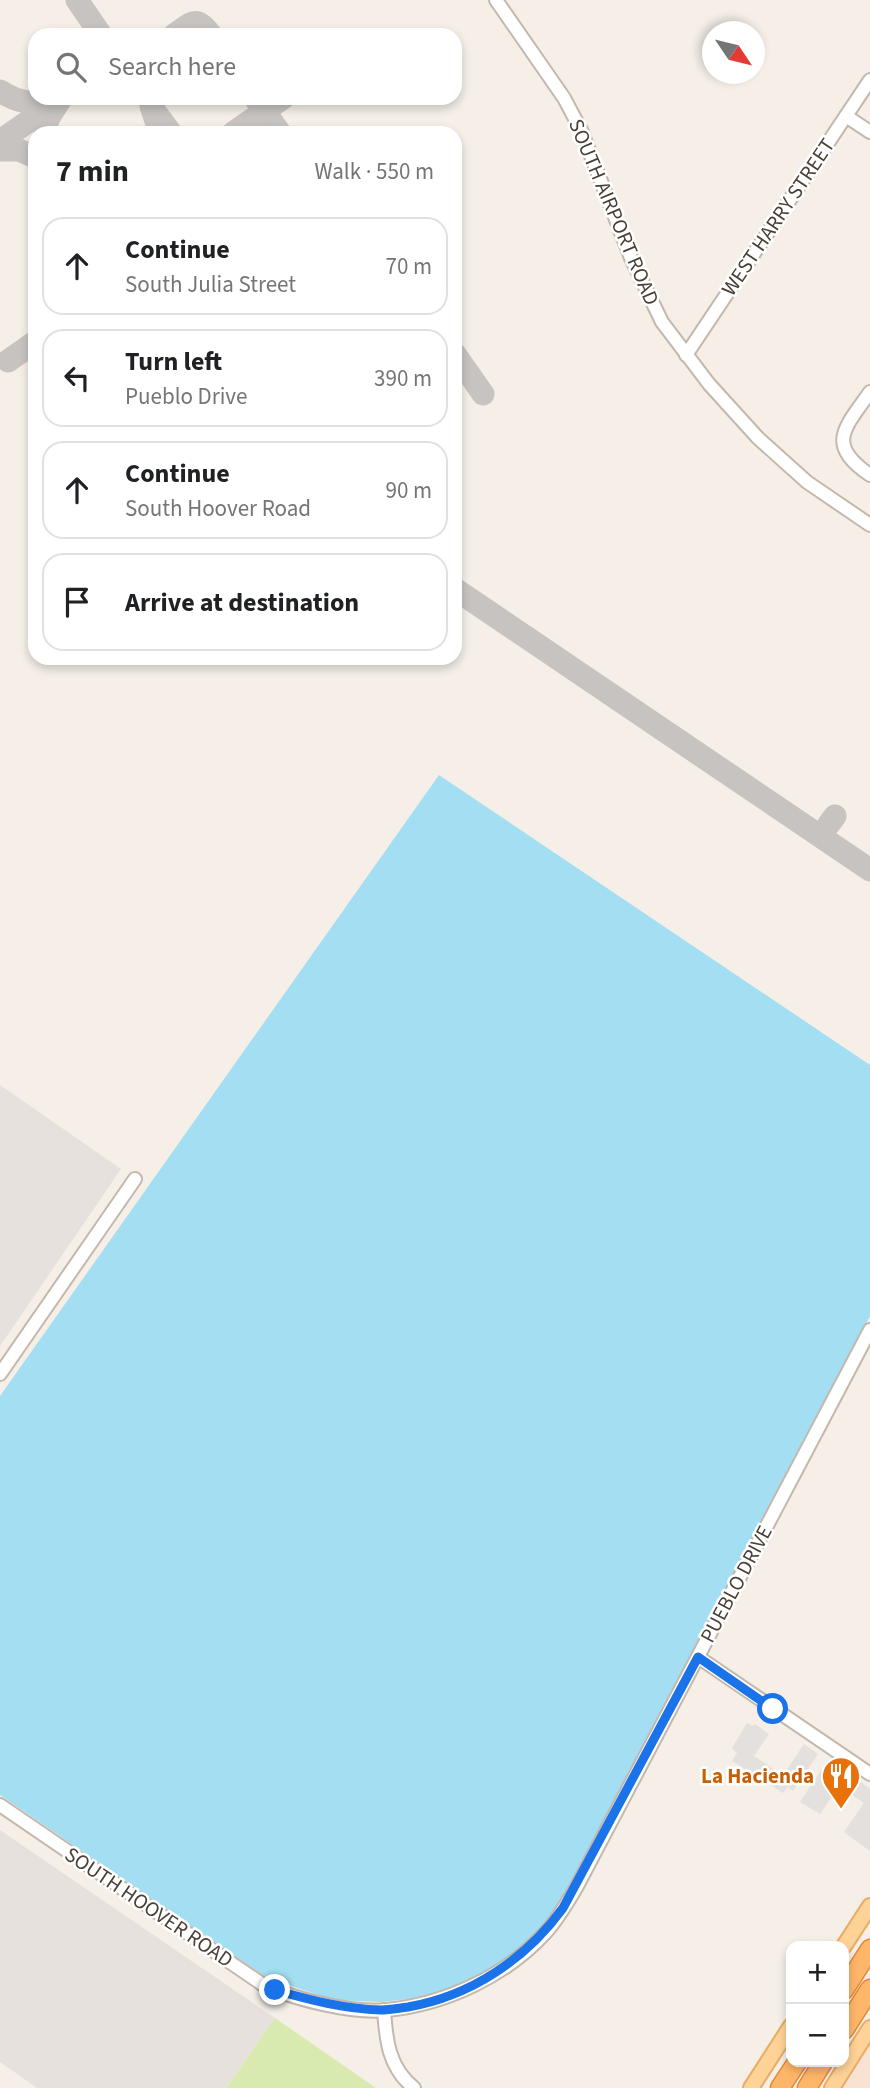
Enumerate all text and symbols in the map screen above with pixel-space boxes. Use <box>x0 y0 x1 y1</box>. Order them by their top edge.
north arrow <box>702 21 765 84</box>
search box <box>28 28 462 105</box>
icon: search <box>52 48 90 86</box>
text: Search here <box>108 48 236 85</box>
street label: SOUTH AIRPORT ROAD <box>561 114 667 310</box>
street label: WEST HARRY STREET <box>714 132 842 302</box>
text: 7 min <box>56 150 129 193</box>
text: Walk · 550 m <box>315 155 434 188</box>
text: Continue <box>125 231 230 268</box>
icon: ahead <box>58 247 96 285</box>
text: 70 m <box>385 250 432 283</box>
text: South Julia Street <box>125 268 296 301</box>
text: Turn left <box>125 343 222 380</box>
icon: left <box>58 359 96 397</box>
text: 390 m <box>374 362 432 395</box>
text: Pueblo Drive <box>125 380 247 413</box>
text: Continue <box>125 455 230 492</box>
icon: ahead <box>58 471 96 509</box>
text: 90 m <box>385 474 432 507</box>
text: South Hoover Road <box>125 492 311 525</box>
icon: arrive <box>58 583 96 621</box>
text: Arrive at destination <box>125 584 359 621</box>
street label: PUEBLO DRIVE <box>692 1520 780 1648</box>
route start <box>757 1693 788 1724</box>
restaurant icon: La Hacienda <box>820 1755 862 1810</box>
place label: La Hacienda <box>701 1761 814 1791</box>
street label: SOUTH HOOVER ROAD <box>59 1839 239 1975</box>
map controls <box>786 1941 849 2067</box>
button: + <box>786 1941 849 2004</box>
route end <box>259 1974 290 2005</box>
button: − <box>786 2004 849 2067</box>

